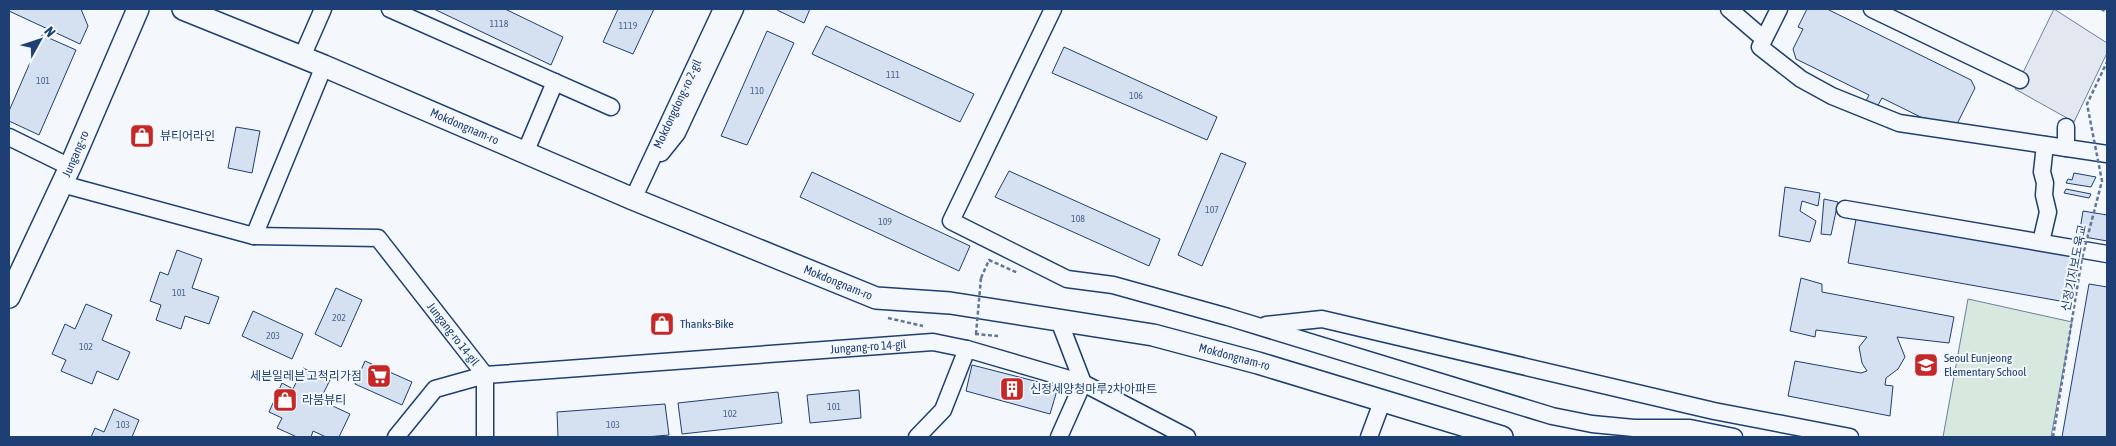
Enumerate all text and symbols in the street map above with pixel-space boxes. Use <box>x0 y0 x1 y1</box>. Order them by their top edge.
north arrow <box>15 15 65 65</box>
house number: 1118 <box>490 18 509 29</box>
house number: 1119 <box>619 20 638 31</box>
text: N <box>41 23 59 40</box>
street label: Mokdongdong-ro 2-gil <box>651 56 705 151</box>
house number: 111 <box>886 69 900 80</box>
house number: 101 <box>36 75 50 86</box>
house number: 110 <box>750 85 764 96</box>
house number: 106 <box>1129 90 1143 101</box>
street label: Mokdongnam-ro <box>428 106 501 148</box>
shop icon: 뷰티어라인 <box>129 123 155 149</box>
street label: Jungang-ro <box>59 128 92 179</box>
place label: 뷰티어라인 <box>160 129 215 143</box>
house number: 107 <box>1205 204 1219 215</box>
house number: 108 <box>1071 213 1085 224</box>
house number: 109 <box>878 216 892 227</box>
street label: 신정기지보도육교 <box>2059 223 2089 313</box>
street label: Mokdongnam-ro <box>802 262 875 303</box>
house number: 101 <box>172 287 186 298</box>
street label: Jungang-ro 14-gil <box>424 300 483 369</box>
shop icon: Thanks-Bike <box>649 311 675 337</box>
house number: 202 <box>332 312 346 323</box>
place label: Thanks-Bike <box>680 317 734 331</box>
house number: 203 <box>266 330 280 341</box>
street label: Jungang-ro 14-gil <box>830 337 908 357</box>
house number: 102 <box>79 341 93 352</box>
street label: Mokdongnam-ro <box>1197 341 1272 373</box>
place label: Seoul Eunjeong Elementary School <box>1944 351 2027 379</box>
school or university icon: Seoul Eunjeong Elementary School <box>1913 352 1939 378</box>
supermarket icon: 세븐일레븐 고척리가점 <box>366 363 392 389</box>
place label: 세븐일레븐 고척리가점 <box>250 369 362 383</box>
building icon: 신정세양청마루2차아파트 <box>999 376 1025 402</box>
place label: 신정세양청마루2차아파트 <box>1030 382 1157 396</box>
shop icon: 라붐뷰티 <box>272 387 298 413</box>
place label: 라붐뷰티 <box>302 393 346 407</box>
house number: 101 <box>827 401 841 412</box>
house number: 102 <box>723 408 737 419</box>
house number: 103 <box>116 419 130 430</box>
house number: 103 <box>606 419 620 430</box>

